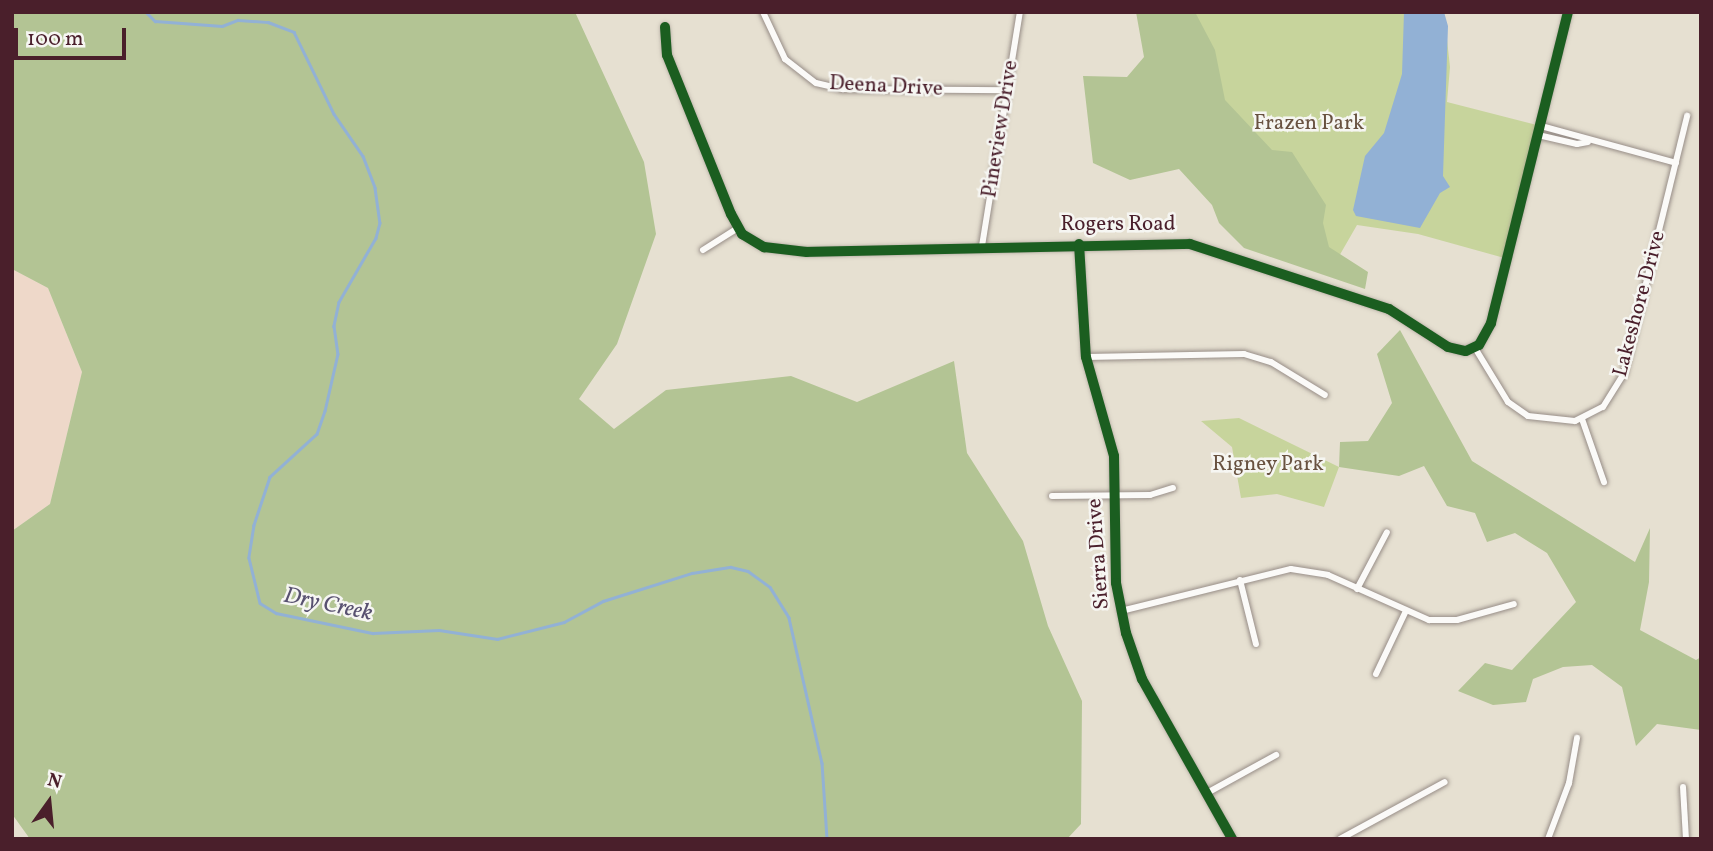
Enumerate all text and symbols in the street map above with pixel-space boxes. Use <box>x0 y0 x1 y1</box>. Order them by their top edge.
scale bar <box>18 14 130 58</box>
text: 100 m <box>27 25 84 54</box>
street label: Pineview Drive <box>978 58 1024 200</box>
street label: Deena Drive <box>829 71 943 103</box>
park label: Frazen Park <box>1254 111 1364 137</box>
street label: Rogers Road <box>1060 212 1176 238</box>
street label: Lakeshore Drive <box>1608 228 1672 380</box>
park label: Rigney Park <box>1212 452 1324 478</box>
street label: Sierra Drive <box>1083 498 1115 610</box>
water label: Dry Creek <box>281 582 375 628</box>
north arrow <box>14 767 84 837</box>
text: N <box>44 767 64 796</box>

